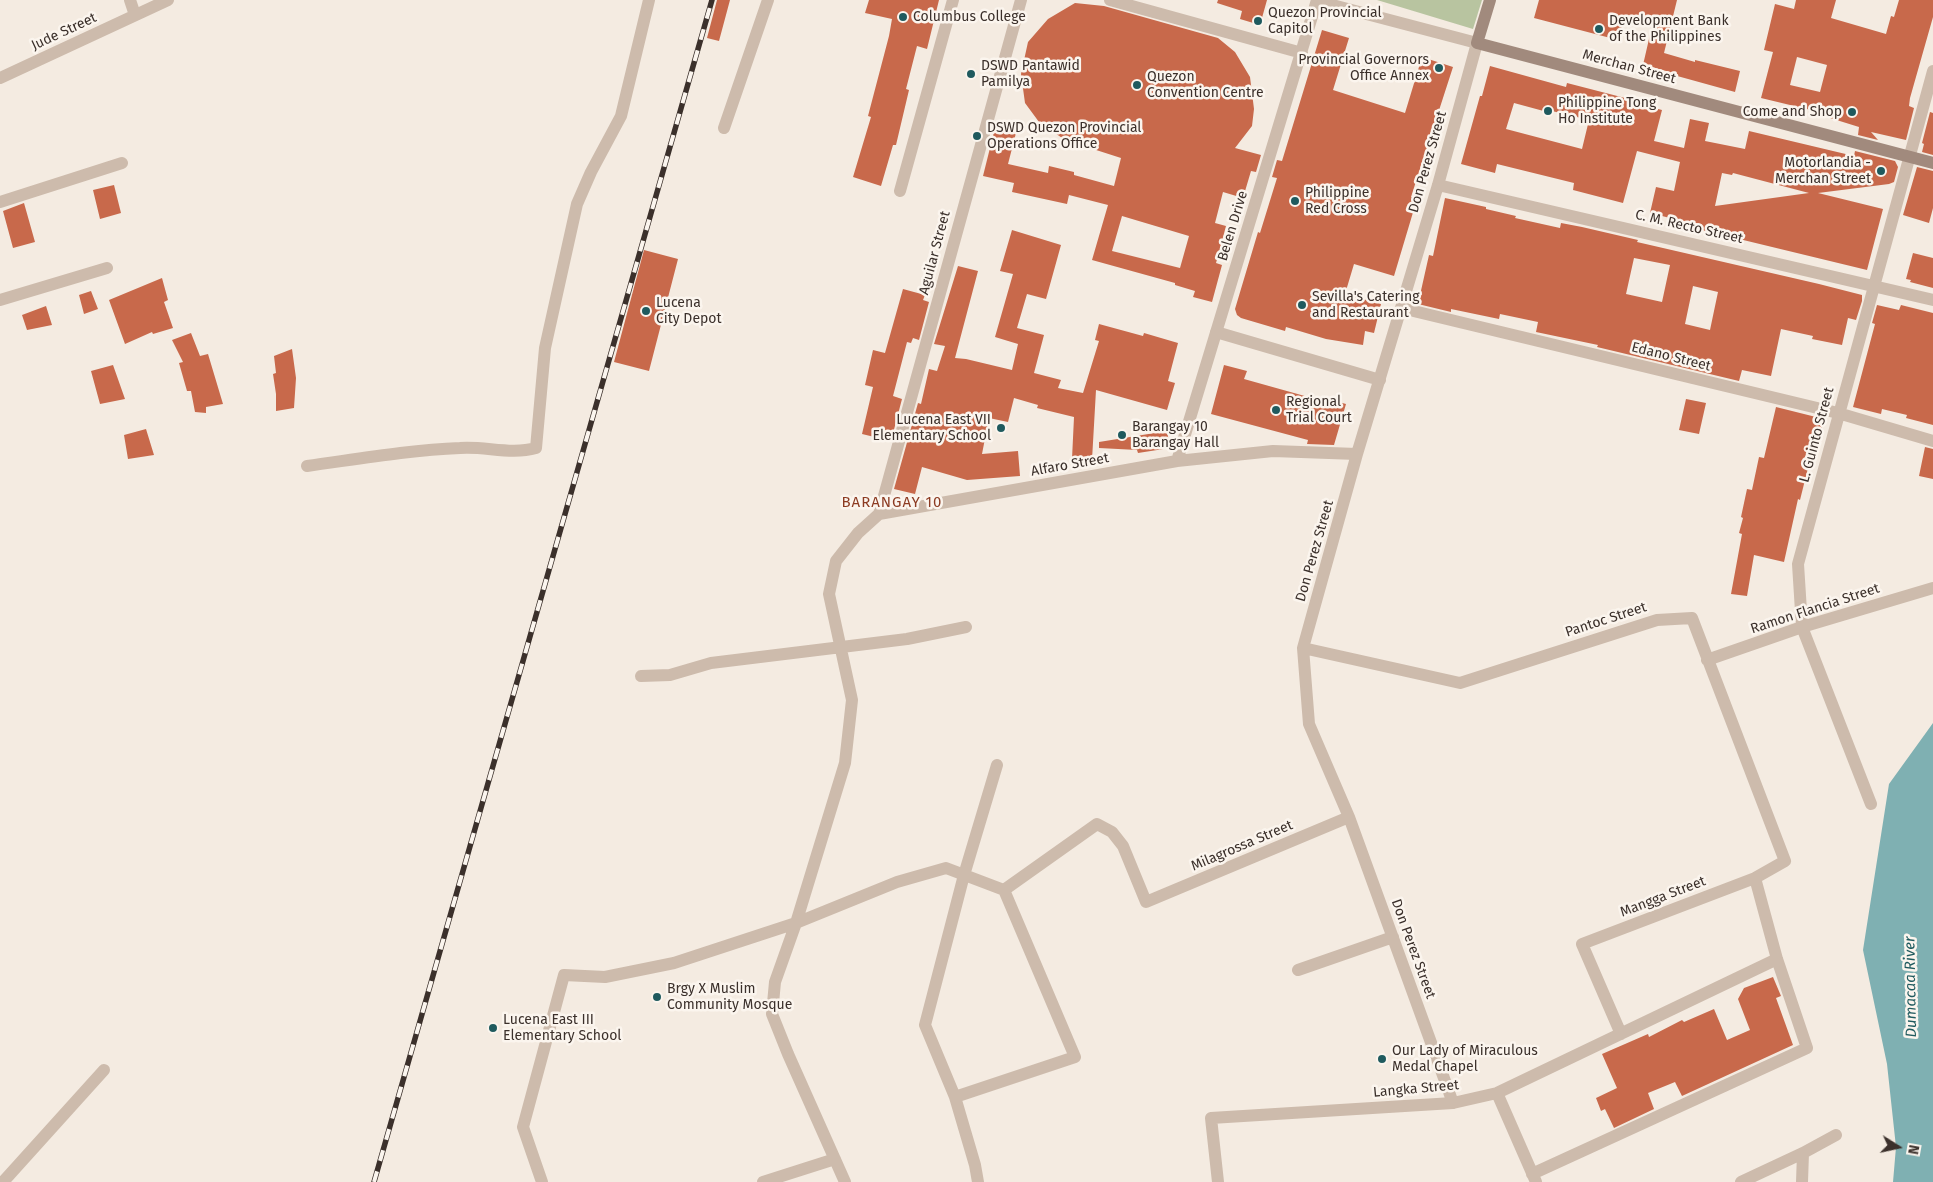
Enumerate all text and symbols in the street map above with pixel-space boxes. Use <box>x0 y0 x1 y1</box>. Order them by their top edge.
place label: Quezon Provincial Capitol <box>1268 5 1382 38</box>
place label: Columbus College <box>913 9 1026 25</box>
street label: Jude Street <box>29 10 99 54</box>
marker: Columbus College <box>897 11 909 23</box>
place label: Development Bank of the Philippines <box>1609 13 1729 46</box>
marker: Quezon Provincial Capitol <box>1252 15 1264 27</box>
marker: Development Bank of the Philippines <box>1593 23 1605 35</box>
street label: Merchan Street <box>1581 46 1677 88</box>
place label: Provincial Governors Office Annex <box>1298 52 1429 84</box>
place label: DSWD Pantawid Pamilya <box>981 58 1080 90</box>
marker: Provincial Governors Office Annex <box>1433 62 1445 74</box>
marker: DSWD Pantawid Pamilya <box>965 68 977 80</box>
place label: Quezon Convention Centre <box>1147 69 1264 102</box>
marker: Quezon Convention Centre <box>1131 79 1143 91</box>
place label: Philippine Tong Ho Institute <box>1558 95 1656 128</box>
place label: Come and Shop <box>1743 104 1842 120</box>
marker: Philippine Tong Ho Institute <box>1542 105 1554 117</box>
marker: Come and Shop <box>1846 106 1858 118</box>
street label: Don Perez Street <box>1405 109 1451 215</box>
place label: DSWD Quezon Provincial Operations Office <box>987 120 1141 152</box>
marker: DSWD Quezon Provincial Operations Office <box>971 130 983 142</box>
place label: Motorlandia - Merchan Street <box>1775 155 1871 188</box>
marker: Motorlandia - Merchan Street <box>1875 165 1887 177</box>
place label: Philippine Red Cross <box>1305 185 1369 218</box>
street label: Belen Drive <box>1214 189 1252 263</box>
marker: Philippine Red Cross <box>1289 195 1301 207</box>
street label: C. M. Recto Street <box>1633 206 1745 248</box>
street label: Aguilar Street <box>916 209 954 297</box>
place label: Sevilla's Catering and Restaurant <box>1312 289 1419 322</box>
place label: Lucena City Depot <box>656 295 722 328</box>
marker: Sevilla's Catering and Restaurant <box>1296 299 1308 311</box>
marker: Lucena City Depot <box>640 305 652 317</box>
street label: Edano Street <box>1630 339 1712 375</box>
street label: L. Guinto Street <box>1796 386 1838 484</box>
place label: Regional Trial Court <box>1286 394 1352 427</box>
marker: Regional Trial Court <box>1270 404 1282 416</box>
place label: Lucena East VII Elementary School <box>873 412 991 444</box>
place label: Barangay 10 Barangay Hall <box>1132 419 1219 452</box>
marker: Lucena East VII Elementary School <box>995 422 1007 434</box>
marker: Barangay 10 Barangay Hall <box>1116 429 1128 441</box>
street label: Alfaro Street <box>1030 450 1110 480</box>
district label: BARANGAY 10 <box>840 494 944 512</box>
street label: Don Perez Street <box>1292 498 1338 604</box>
street label: Ramon Flancia Street <box>1748 580 1882 638</box>
street label: Pantoc Street <box>1563 599 1649 641</box>
street label: Milagrossa Street <box>1189 817 1295 875</box>
street label: Mangga Street <box>1618 873 1708 921</box>
street label: Don Perez Street <box>1387 897 1439 1001</box>
water label: Dumacaa River <box>1901 936 1921 1038</box>
place label: Brgy X Muslim Community Mosque <box>667 981 792 1014</box>
marker: Brgy X Muslim Community Mosque <box>651 991 663 1003</box>
place label: Lucena East III Elementary School <box>503 1012 621 1044</box>
marker: Lucena East III Elementary School <box>487 1022 499 1034</box>
place label: Our Lady of Miraculous Medal Chapel <box>1392 1043 1538 1076</box>
marker: Our Lady of Miraculous Medal Chapel <box>1376 1053 1388 1065</box>
street label: Langka Street <box>1372 1077 1460 1101</box>
north arrow <box>1873 1122 1923 1172</box>
text: N <box>1904 1144 1922 1156</box>

